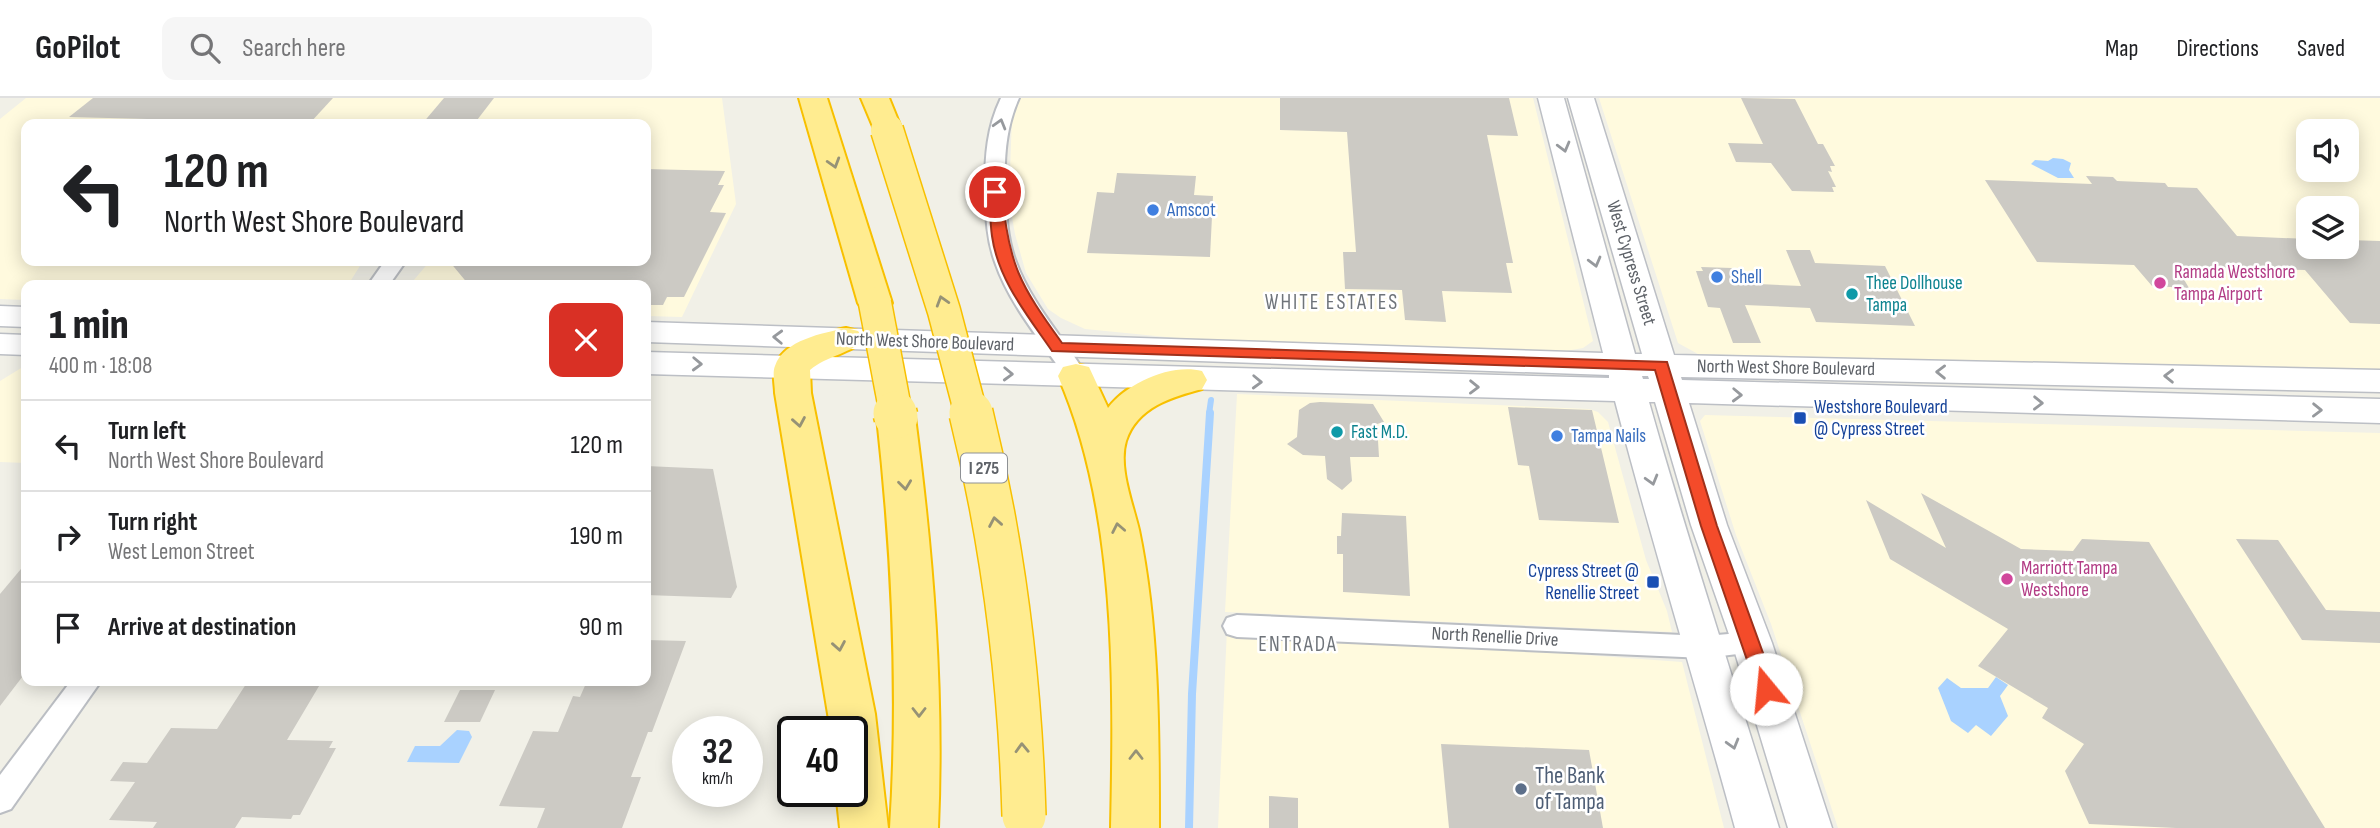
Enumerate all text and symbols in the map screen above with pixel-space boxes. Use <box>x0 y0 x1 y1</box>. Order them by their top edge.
search box <box>162 17 652 80</box>
text: GoPilot <box>35 28 120 68</box>
icon: search <box>186 29 224 67</box>
text: Search here <box>242 33 346 64</box>
text: Map <box>2105 34 2138 63</box>
text: Directions <box>2176 34 2259 63</box>
text: Saved <box>2297 34 2345 63</box>
one-way arrow <box>991 119 1006 131</box>
map controls <box>2296 119 2359 259</box>
button: sound <box>2296 119 2359 182</box>
one-way arrow <box>1556 141 1570 153</box>
text: 120 m <box>164 143 269 202</box>
icon: left <box>49 147 140 238</box>
one-way arrow <box>825 157 840 169</box>
pin <box>965 162 1025 222</box>
icon: arrive <box>976 173 1014 211</box>
button: layers <box>2296 196 2359 259</box>
street label: West Cypress Street <box>1601 198 1661 328</box>
place label: Amscot <box>1166 199 1216 222</box>
marker: Amscot <box>1145 202 1161 218</box>
text: North West Shore Boulevard <box>164 203 464 242</box>
one-way arrow <box>1587 255 1601 267</box>
place label: Ramada Westshore Tampa Airport <box>2174 261 2295 306</box>
place label: Shell <box>1731 266 1762 289</box>
marker: Shell <box>1709 269 1725 285</box>
place label: Thee Dollhouse Tampa <box>1866 272 1963 317</box>
marker: Ramada Westshore Tampa Airport <box>2152 275 2168 291</box>
marker: Thee Dollhouse Tampa <box>1844 286 1860 302</box>
district label: WHITE ESTATES <box>1265 290 1399 315</box>
one-way arrow <box>935 295 950 307</box>
text: 1 min <box>49 300 129 351</box>
button: close <box>549 303 623 377</box>
street label: North West Shore Boulevard <box>836 327 1014 357</box>
one-way arrow <box>772 329 783 344</box>
text: 400 m · 18:08 <box>49 352 152 380</box>
street label: North West Shore Boulevard <box>1697 355 1875 381</box>
one-way arrow <box>692 356 703 372</box>
one-way arrow <box>1936 364 1947 379</box>
one-way arrow <box>1002 367 1013 382</box>
one-way arrow <box>2163 369 2174 384</box>
one-way arrow <box>1252 374 1263 389</box>
one-way arrow <box>1469 379 1480 395</box>
one-way arrow <box>1732 387 1743 402</box>
one-way arrow <box>2033 395 2044 410</box>
place label: Westshore Boulevard @ Cypress Street <box>1814 396 1948 441</box>
one-way arrow <box>2312 402 2323 417</box>
marker: Westshore Boulevard @ Cypress Street <box>1792 410 1808 426</box>
text: Turn left <box>108 416 186 447</box>
one-way arrow <box>790 416 805 428</box>
place label: Fast M.D. <box>1351 421 1408 444</box>
marker: Fast M.D. <box>1329 424 1345 440</box>
place label: Tampa Nails <box>1571 425 1646 448</box>
icon: left <box>49 427 87 465</box>
marker: Tampa Nails <box>1549 428 1565 444</box>
text: 120 m <box>570 430 623 461</box>
text: North West Shore Boulevard <box>108 447 324 475</box>
road number: I 275 <box>961 454 1007 482</box>
one-way arrow <box>1644 474 1659 486</box>
one-way arrow <box>898 479 913 491</box>
text: Turn right <box>108 507 197 538</box>
one-way arrow <box>988 516 1003 528</box>
icon: right <box>49 518 87 556</box>
text: 190 m <box>570 521 623 552</box>
one-way arrow <box>1111 522 1126 534</box>
text: West Lemon Street <box>108 538 255 566</box>
place label: Marriott Tampa Westshore <box>2021 557 2118 602</box>
place label: Cypress Street @ Renellie Street <box>1528 560 1639 605</box>
marker: Marriott Tampa Westshore <box>1999 571 2015 587</box>
marker: Cypress Street @ Renellie Street <box>1645 574 1661 590</box>
icon: arrive <box>49 609 87 647</box>
text: Arrive at destination <box>108 612 296 643</box>
text: 90 m <box>579 612 623 643</box>
street label: North Renellie Drive <box>1431 622 1559 652</box>
district label: ENTRADA <box>1258 632 1338 657</box>
one-way arrow <box>831 640 846 652</box>
position arrow <box>1729 652 1803 726</box>
one-way arrow <box>911 707 927 718</box>
speed limit sign: 40 <box>777 716 868 807</box>
text: 32 <box>702 731 733 774</box>
one-way arrow <box>1725 738 1740 750</box>
one-way arrow <box>1014 742 1029 753</box>
one-way arrow <box>1128 749 1144 759</box>
place label: The Bank of Tampa <box>1535 762 1605 816</box>
text: km/h <box>702 768 733 789</box>
marker: The Bank of Tampa <box>1513 781 1529 797</box>

